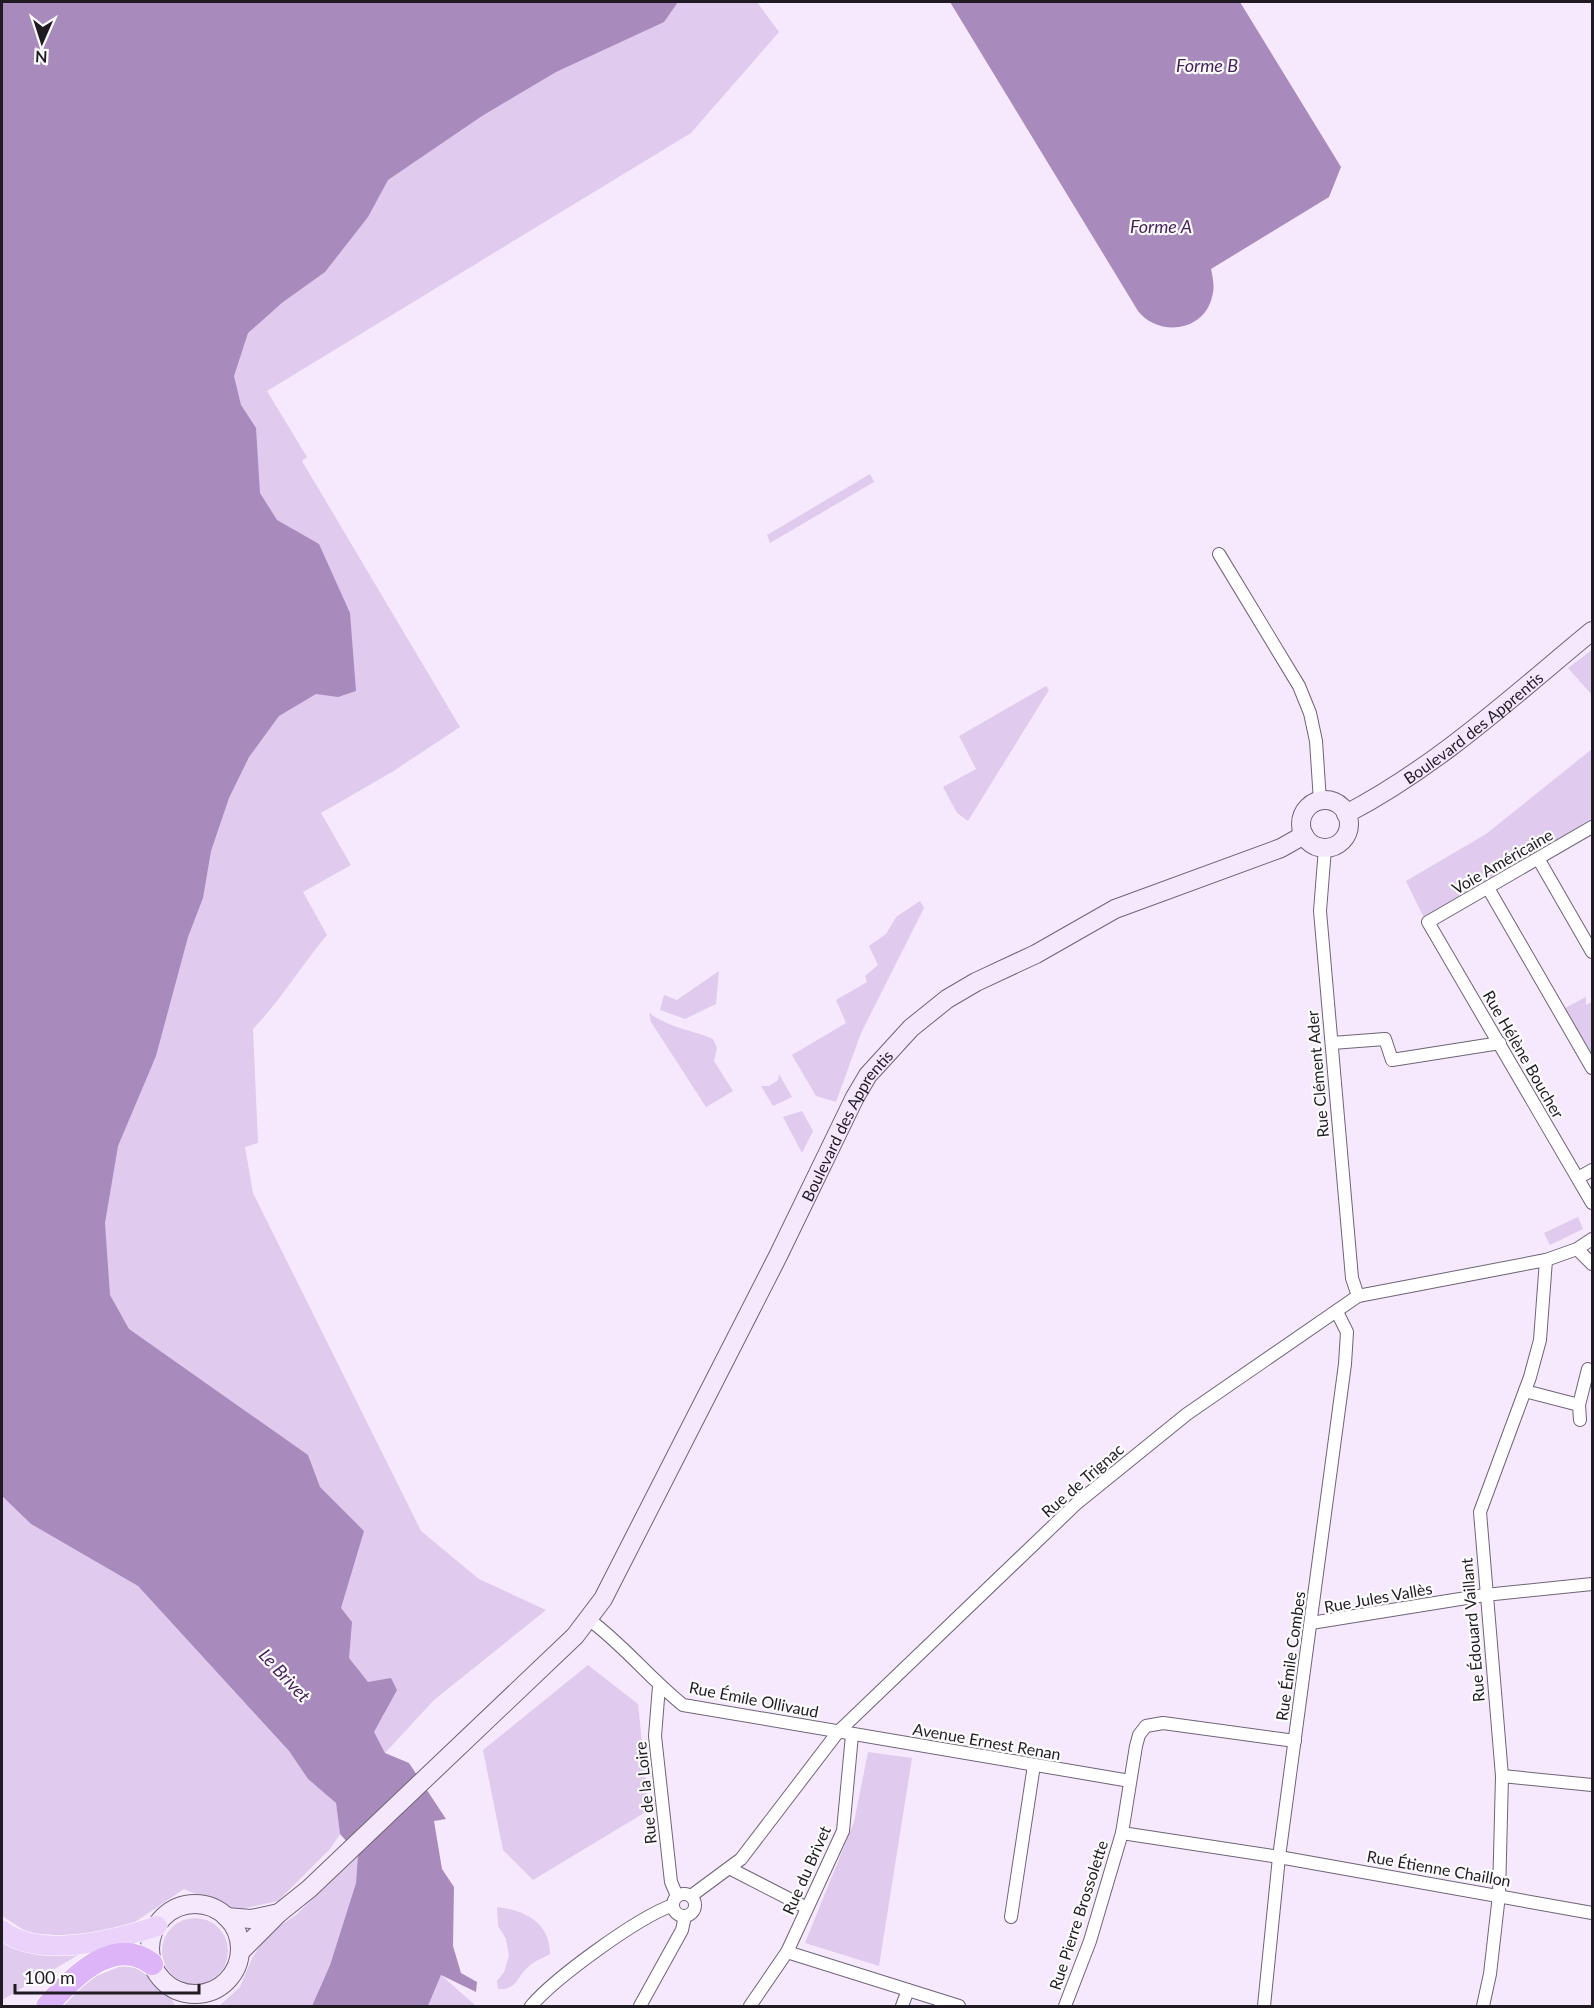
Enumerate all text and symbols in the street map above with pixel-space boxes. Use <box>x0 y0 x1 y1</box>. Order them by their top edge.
north arrow <box>12 12 72 72</box>
text: N <box>35 48 48 67</box>
water label: Forme B <box>1176 54 1238 76</box>
water label: Forme A <box>1130 215 1192 237</box>
street label: Boulevard des Apprentis <box>1400 667 1546 787</box>
street label: Voie Américaine <box>1448 824 1556 898</box>
street label: Rue Hélène Boucher <box>1480 987 1568 1121</box>
street label: Rue Clément Ader <box>1302 1009 1332 1138</box>
street label: Boulevard des Apprentis <box>797 1045 896 1204</box>
street label: Rue de Trignac <box>1037 1439 1127 1521</box>
street label: Rue Édouard Vaillant <box>1456 1557 1488 1703</box>
street label: Rue Jules Vallès <box>1323 1578 1434 1616</box>
street label: Rue Émile Combes <box>1272 1590 1309 1722</box>
water label: Le Brivet <box>255 1644 316 1707</box>
street label: Rue Émile Ollivaud <box>688 1677 820 1721</box>
street label: Avenue Ernest Renan <box>912 1719 1062 1763</box>
street label: Rue de la Loire <box>630 1741 660 1845</box>
street label: Rue du Brivet <box>778 1822 834 1917</box>
street label: Rue Pierre Brossolette <box>1045 1838 1111 1992</box>
street label: Rue Étienne Chaillon <box>1366 1846 1512 1890</box>
scale bar <box>15 1957 200 1995</box>
text: 100 m <box>24 1966 75 1988</box>

